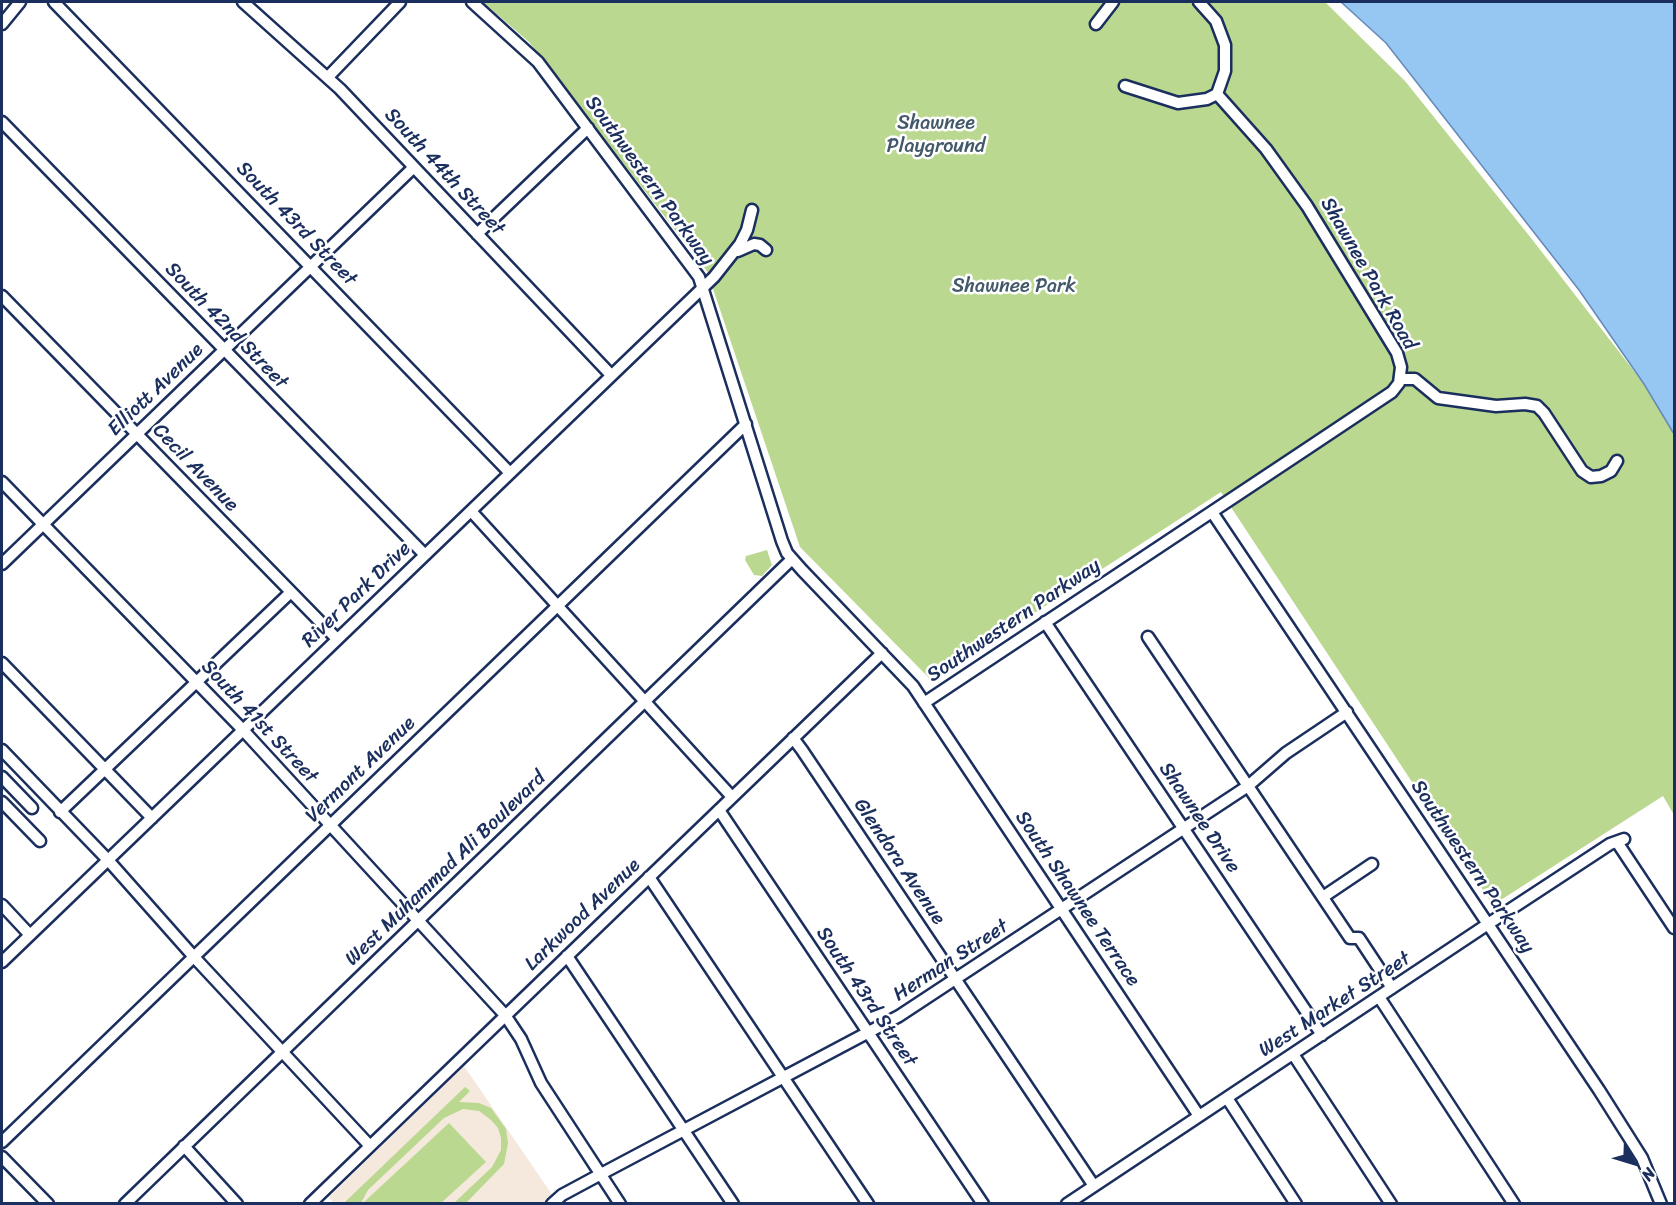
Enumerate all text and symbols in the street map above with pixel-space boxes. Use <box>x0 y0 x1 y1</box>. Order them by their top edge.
street label: Southwestern Parkway <box>579 92 719 270</box>
street label: South 44th Street <box>379 103 509 241</box>
park label: Shawnee Playground <box>887 112 985 159</box>
street label: South 43rd Street <box>231 157 361 291</box>
street label: Shawnee Park Road <box>1315 194 1421 354</box>
street label: South 42nd Street <box>160 258 292 394</box>
park label: Shawnee Park <box>952 275 1076 299</box>
street label: Elliott Avenue <box>103 338 209 442</box>
street label: Cecil Avenue <box>147 419 243 517</box>
street label: River Park Drive <box>298 537 416 653</box>
street label: Southwestern Parkway <box>923 554 1105 688</box>
street label: South 41st Street <box>196 655 322 789</box>
street label: Vermont Avenue <box>301 712 421 828</box>
street label: Shawnee Drive <box>1153 758 1245 878</box>
street label: West Muhammad Ali Boulevard <box>341 767 551 971</box>
street label: Southwestern Parkway <box>1405 776 1539 958</box>
street label: Glendora Avenue <box>848 794 950 930</box>
street label: South Shawnee Terrace <box>1009 807 1145 991</box>
street label: Larkwood Avenue <box>520 854 646 976</box>
street label: Herman Street <box>889 915 1013 1007</box>
street label: South 43rd Street <box>810 923 922 1071</box>
street label: West Market Street <box>1255 947 1415 1063</box>
north arrow <box>1604 1133 1664 1193</box>
text: N <box>1634 1161 1663 1188</box>

